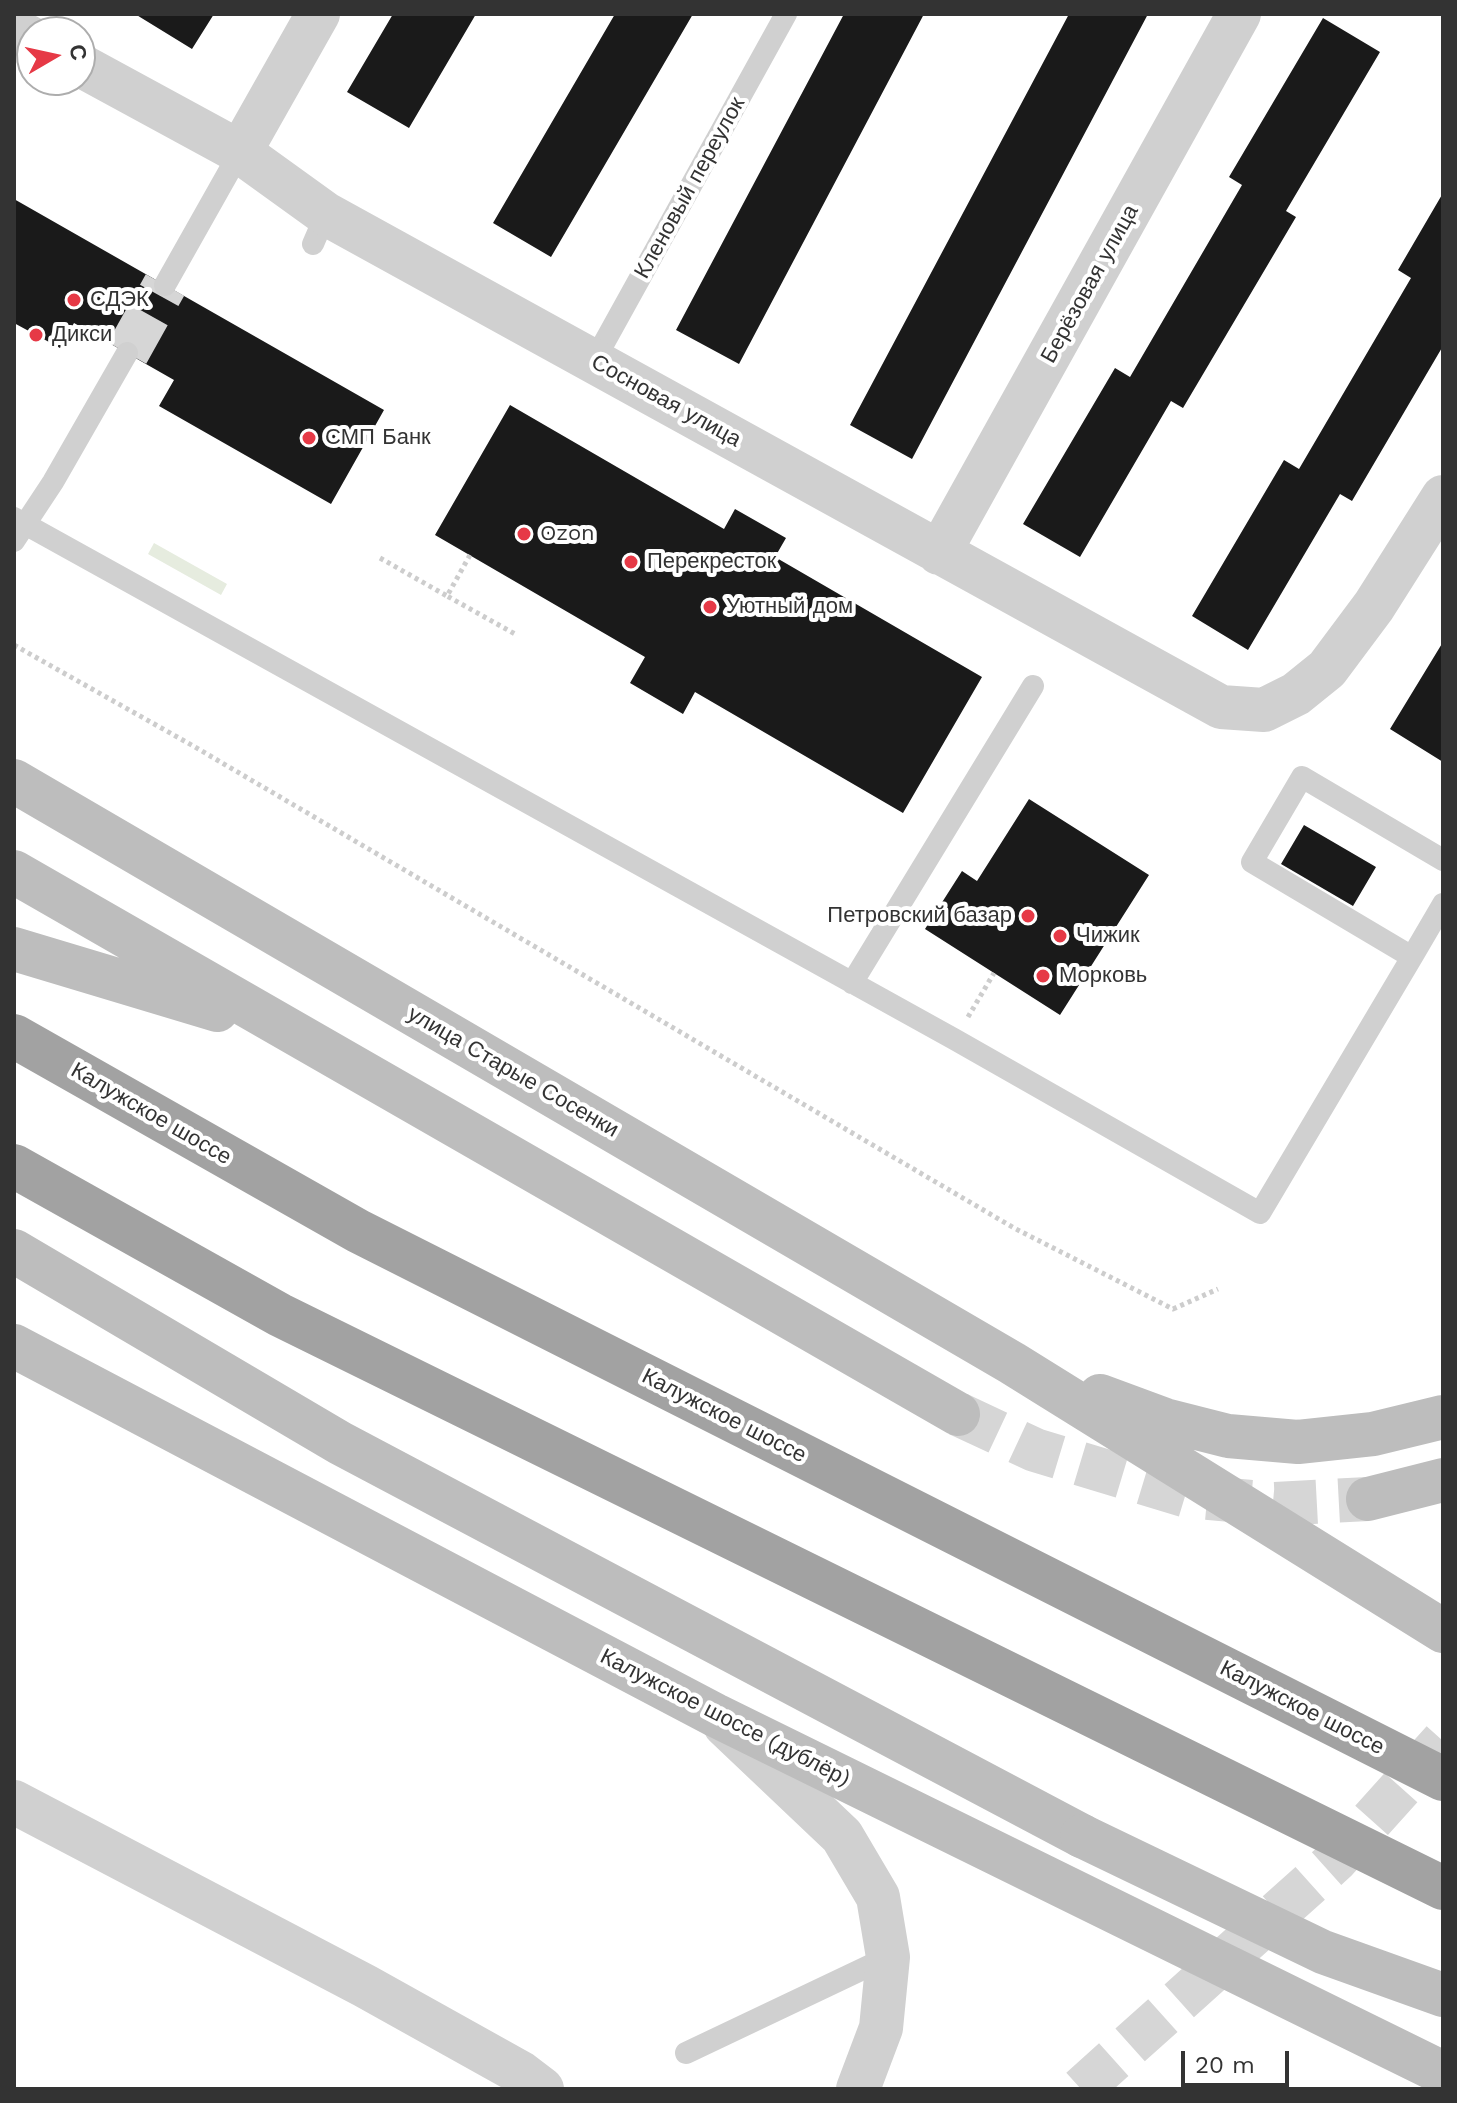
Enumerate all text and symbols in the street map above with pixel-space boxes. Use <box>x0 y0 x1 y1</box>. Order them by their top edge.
north arrow <box>16 16 96 96</box>
text: С <box>65 43 92 62</box>
street label: Кленовый переулок <box>629 93 751 283</box>
street label: Берёзовая улица <box>1036 200 1144 368</box>
place label: СДЭК <box>90 287 149 313</box>
marker: СДЭК <box>65 291 83 309</box>
place label: Дикси <box>52 322 112 348</box>
marker: Дикси <box>27 326 45 344</box>
street label: Сосновая улица <box>587 349 745 453</box>
place label: СМП Банк <box>325 425 431 451</box>
marker: СМП Банк <box>300 429 318 447</box>
place label: Ozon <box>540 521 595 547</box>
marker: Ozon <box>515 525 533 543</box>
place label: Перекресток <box>647 549 776 575</box>
marker: Перекресток <box>622 553 640 571</box>
place label: Уютный дом <box>726 594 853 620</box>
marker: Уютный дом <box>701 598 719 616</box>
place label: Петровский базар <box>827 903 1012 929</box>
marker: Петровский базар <box>1019 907 1037 925</box>
place label: Чижик <box>1076 923 1140 949</box>
marker: Чижик <box>1051 927 1069 945</box>
place label: Морковь <box>1059 963 1147 989</box>
marker: Морковь <box>1034 967 1052 985</box>
street label: улица Старые Сосенки <box>403 1001 623 1143</box>
street label: Калужское шоссе <box>66 1057 236 1171</box>
street label: Калужское шоссе <box>637 1363 811 1469</box>
street label: Калужское шоссе (дублёр) <box>596 1643 854 1793</box>
street label: Калужское шоссе <box>1215 1655 1389 1761</box>
scale bar <box>1185 2035 1293 2085</box>
text: 20 m <box>1195 2051 1255 2079</box>

